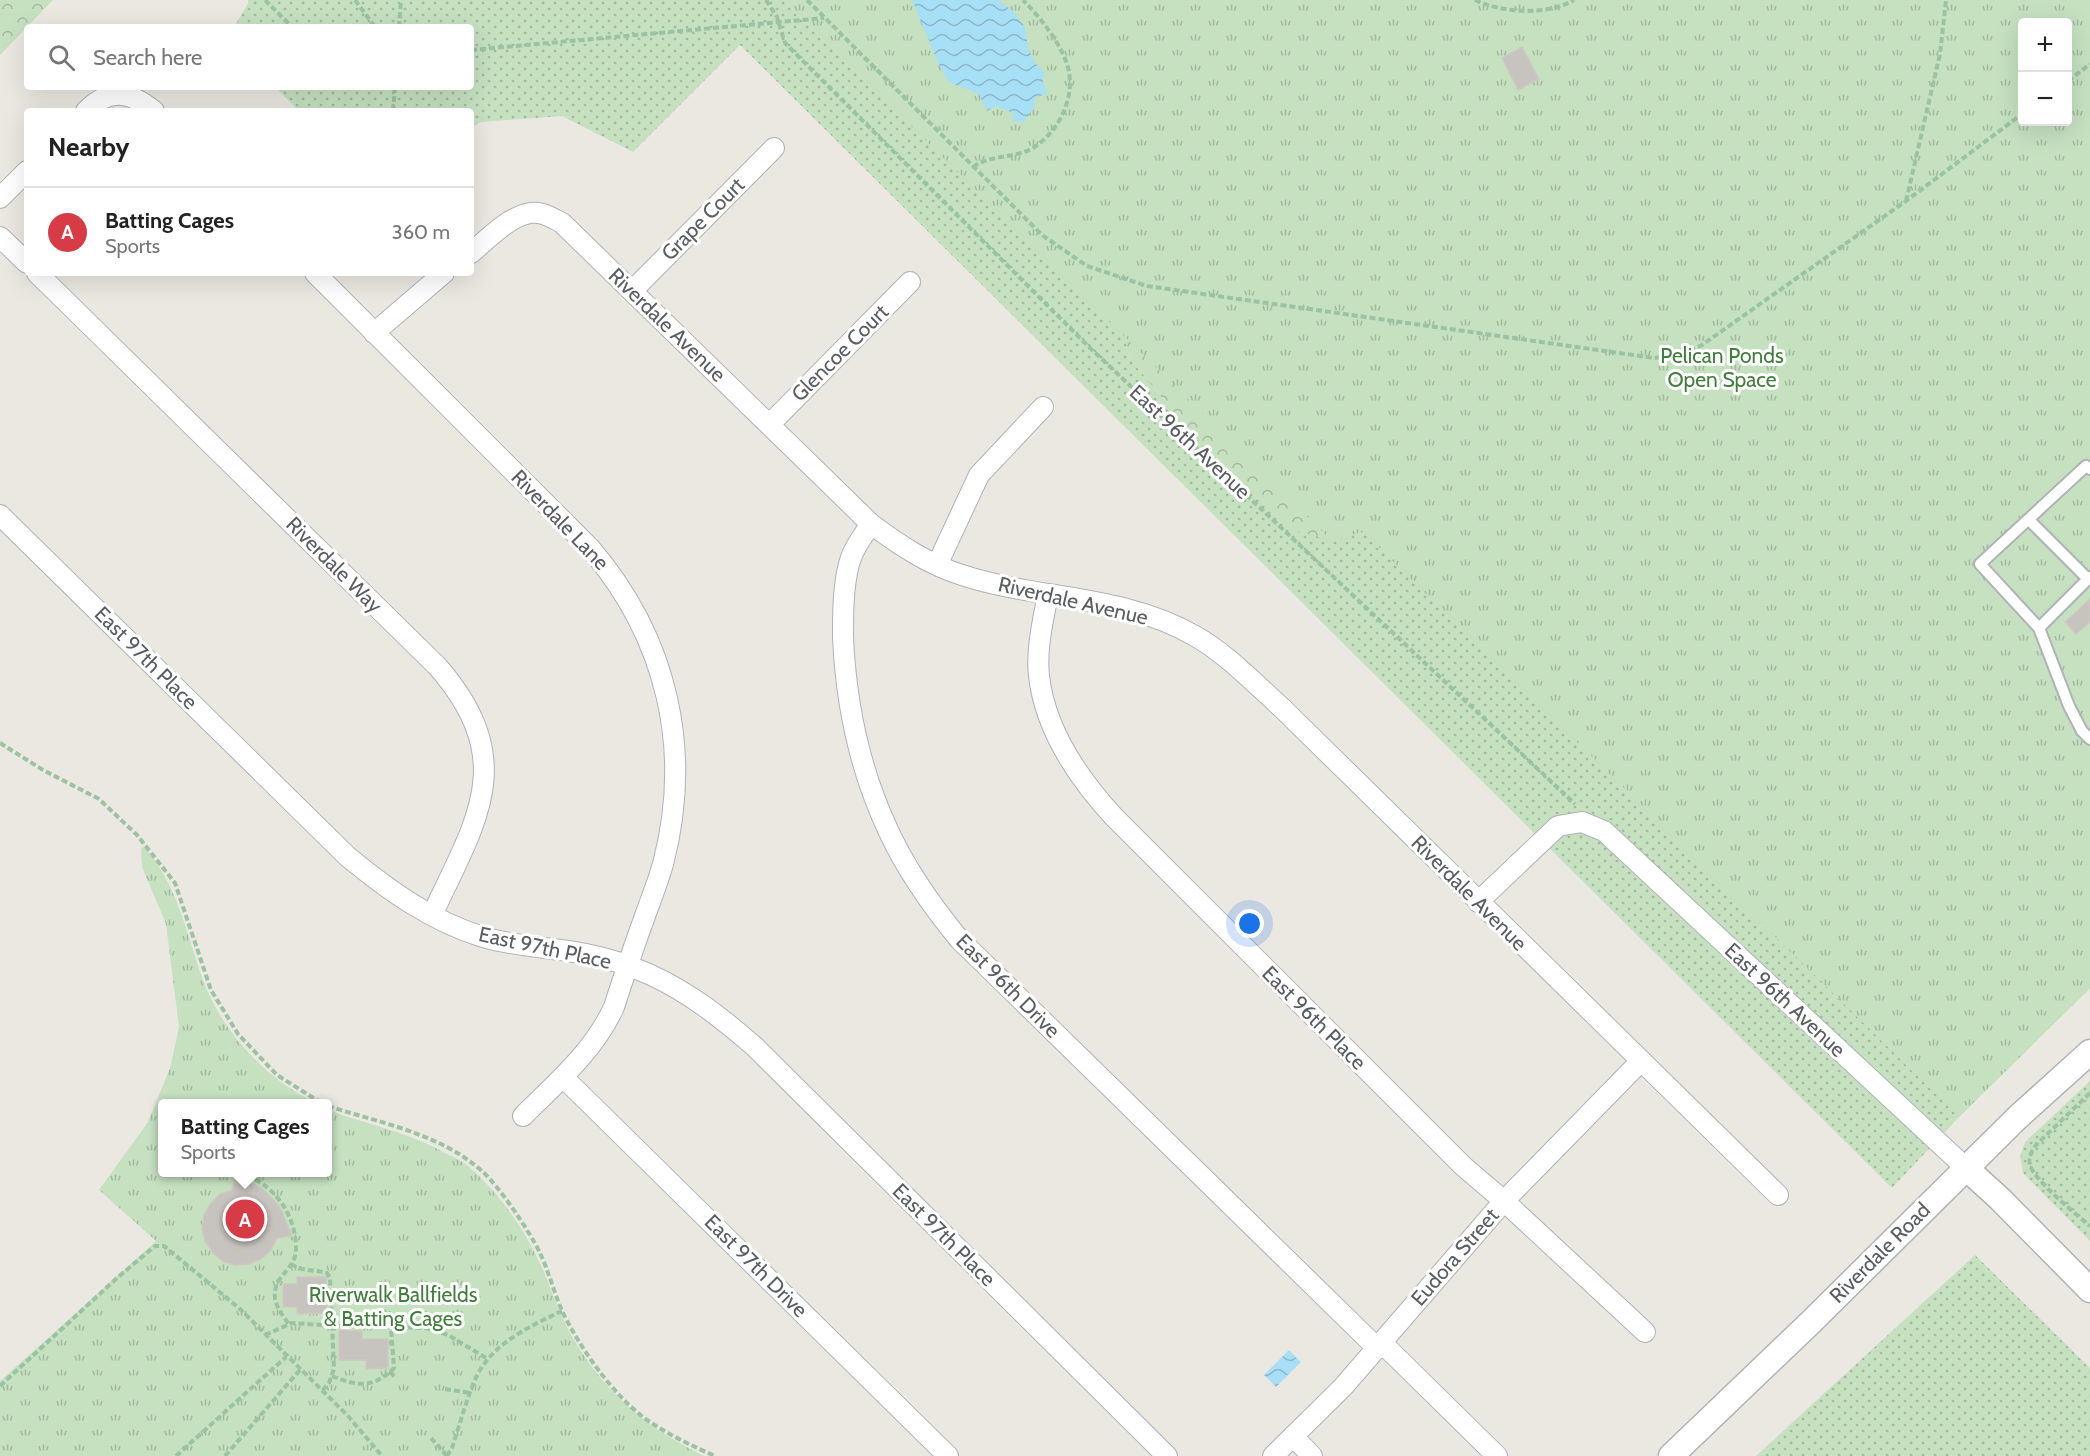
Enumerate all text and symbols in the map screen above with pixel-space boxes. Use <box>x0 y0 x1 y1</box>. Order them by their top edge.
map controls <box>2018 18 2072 126</box>
button: + <box>2018 18 2072 72</box>
search box <box>24 24 474 90</box>
icon: search <box>45 41 78 74</box>
text: Search here <box>93 44 202 71</box>
button: − <box>2018 72 2072 126</box>
text: Nearby <box>48 131 129 163</box>
street label: Grape Court <box>656 172 749 265</box>
text: Batting Cages <box>105 207 234 234</box>
text: A <box>61 220 74 244</box>
text: 360 m <box>392 220 450 244</box>
text: Sports <box>105 234 160 258</box>
street label: Riverdale Avenue <box>604 263 731 387</box>
street label: Glencoe Court <box>786 299 893 406</box>
park label: Pelican Ponds Open Space <box>1660 343 1784 392</box>
street label: East 96th Avenue <box>1125 379 1256 504</box>
street label: Riverdale Lane <box>506 464 614 575</box>
street label: Riverdale Way <box>281 511 388 618</box>
street label: Riverdale Avenue <box>996 571 1151 630</box>
street label: East 97th Place <box>90 601 203 714</box>
street label: Riverdale Avenue <box>1406 830 1532 956</box>
your location <box>1235 909 1264 938</box>
street label: East 97th Place <box>476 921 614 974</box>
street label: East 96th Drive <box>951 929 1066 1043</box>
street label: East 96th Avenue <box>1720 937 1851 1062</box>
street label: East 96th Place <box>1257 961 1372 1075</box>
popup <box>158 1099 332 1177</box>
text: Batting Cages <box>180 1113 310 1140</box>
text: Sports <box>180 1140 236 1164</box>
street label: East 97th Place <box>888 1178 1001 1291</box>
pin: A <box>226 1196 264 1242</box>
street label: Riverdale Road <box>1824 1197 1935 1308</box>
street label: Eudora Street <box>1406 1203 1504 1310</box>
street label: East 97th Drive <box>700 1209 813 1322</box>
park label: Riverwalk Ballfields & Batting Cages <box>309 1282 478 1331</box>

